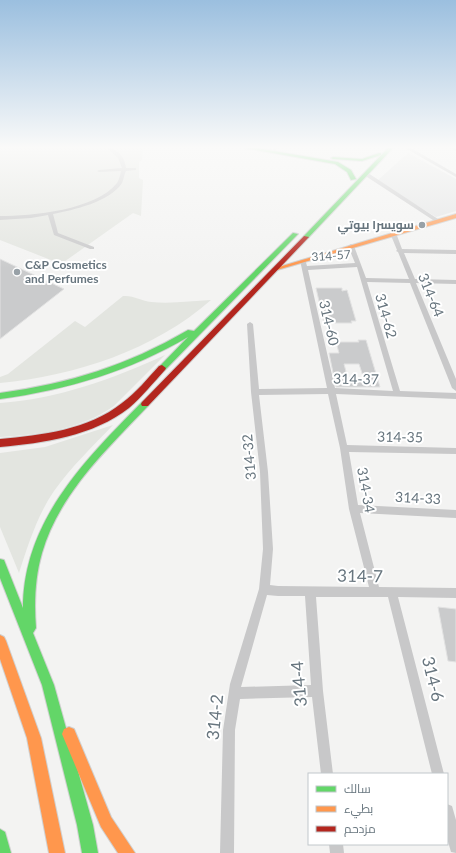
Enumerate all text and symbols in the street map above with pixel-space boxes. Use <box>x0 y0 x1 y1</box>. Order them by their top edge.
place label: سويسرا بيوتي <box>338 217 414 235</box>
marker: سويسرا بيوتي <box>417 220 427 230</box>
street label: 314-57 <box>311 247 351 264</box>
place label: C&P Cosmetics and Perfumes <box>25 257 107 286</box>
marker: C&P Cosmetics and Perfumes <box>12 267 22 277</box>
street label: 314-64 <box>415 270 448 319</box>
street label: 314-62 <box>372 292 401 340</box>
street label: 314-60 <box>316 299 343 347</box>
street label: 314-37 <box>333 370 379 387</box>
street label: 314-35 <box>377 428 423 445</box>
street label: 314-32 <box>238 433 259 481</box>
street label: 314-34 <box>354 466 379 514</box>
street label: 314-33 <box>395 488 441 507</box>
street label: 314-7 <box>337 565 383 586</box>
street label: 314-6 <box>418 654 449 704</box>
street label: 314-4 <box>286 660 311 708</box>
street label: 314-2 <box>202 693 227 741</box>
legend <box>308 773 448 845</box>
text: سالك <box>344 781 371 796</box>
text: بطيء <box>344 801 373 819</box>
text: مزدحم <box>344 821 376 837</box>

